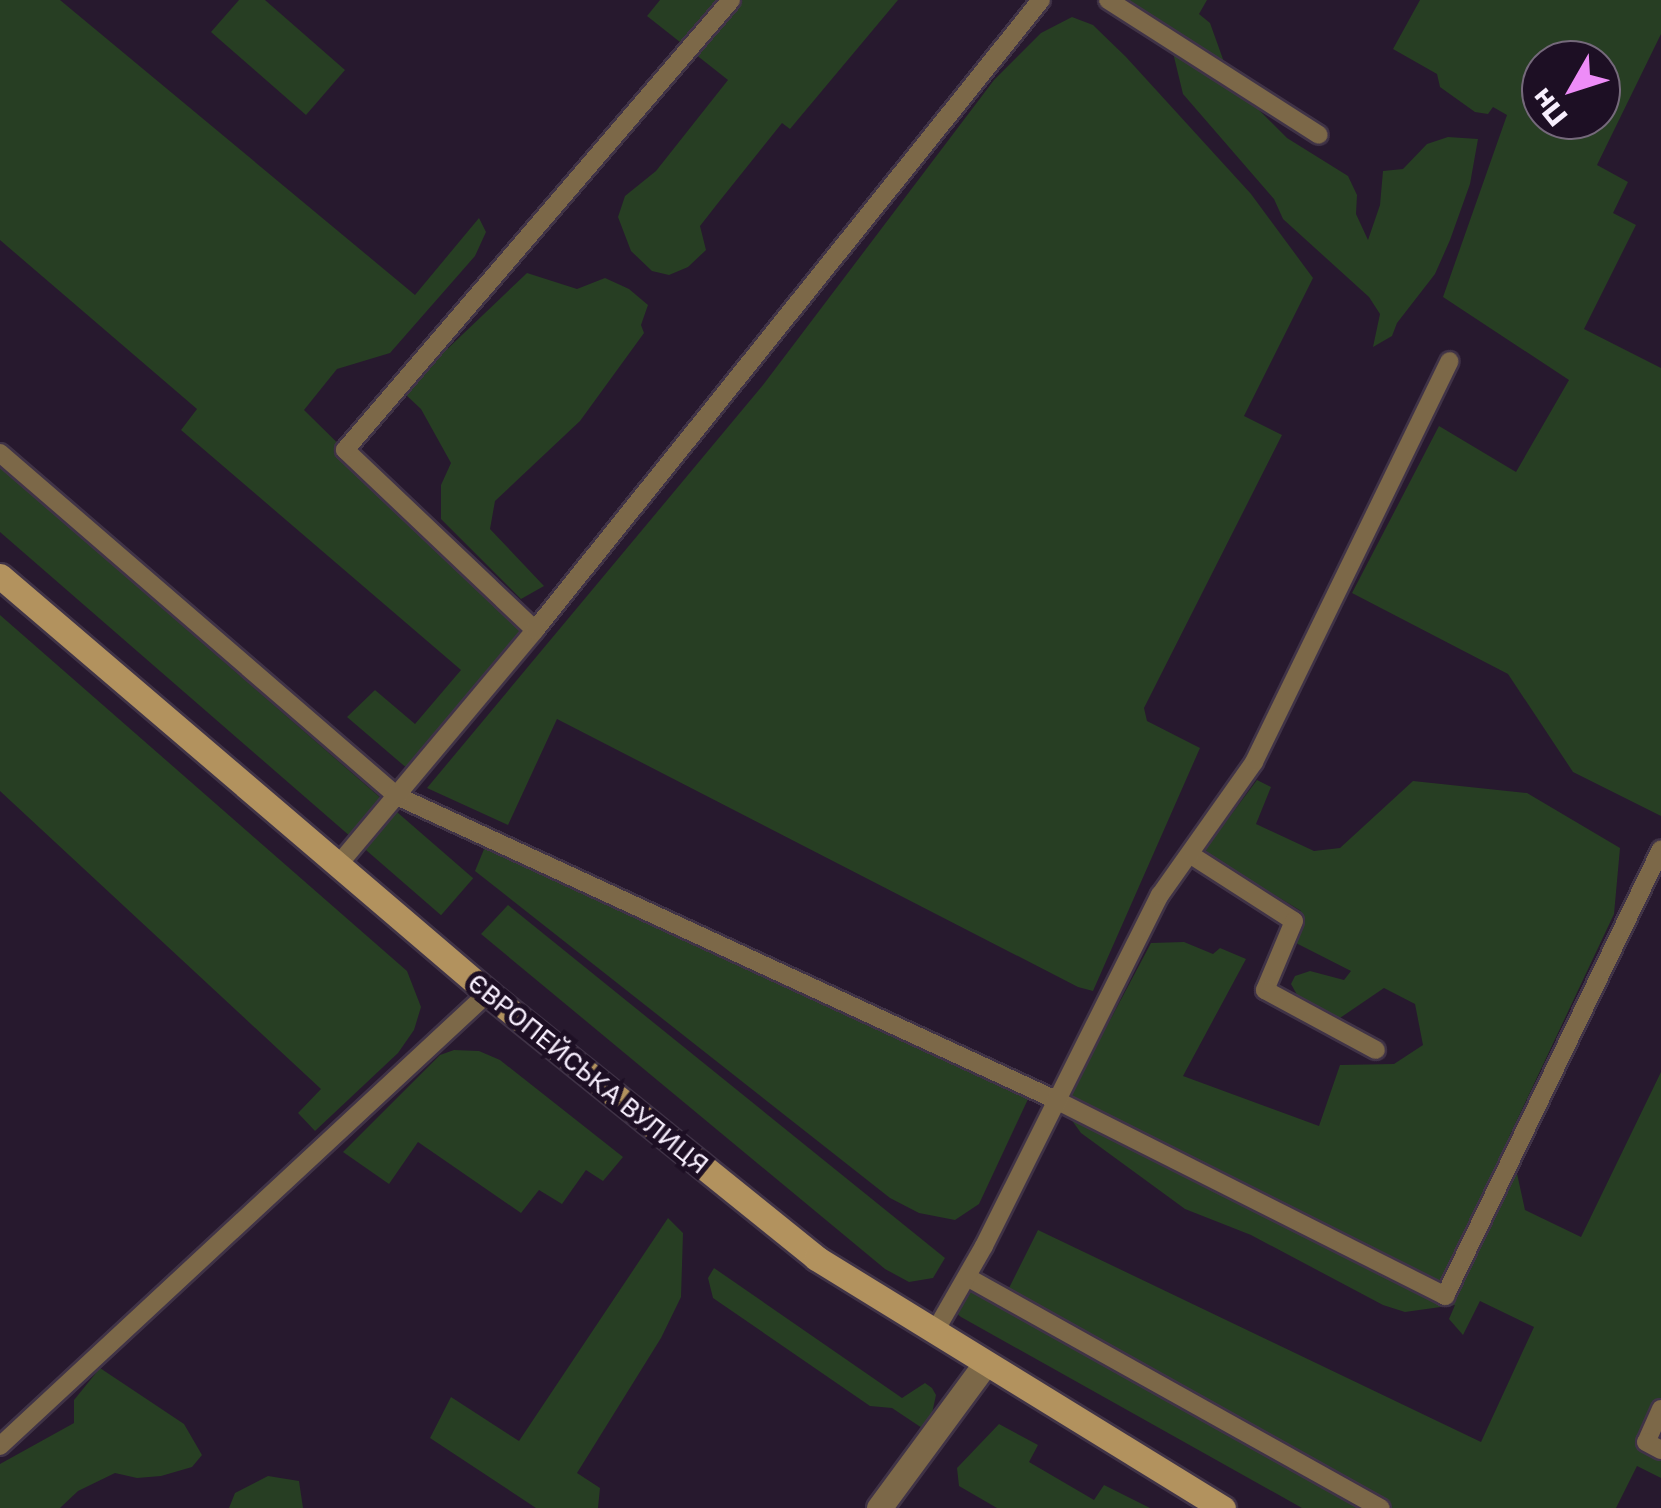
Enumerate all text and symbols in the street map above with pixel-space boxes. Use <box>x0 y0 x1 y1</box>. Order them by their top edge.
north arrow <box>1521 40 1621 140</box>
text: Пн <box>1524 83 1574 133</box>
street label: ЄВРОПЕЙСЬКА ВУЛИЦЯ <box>462 968 714 1180</box>

